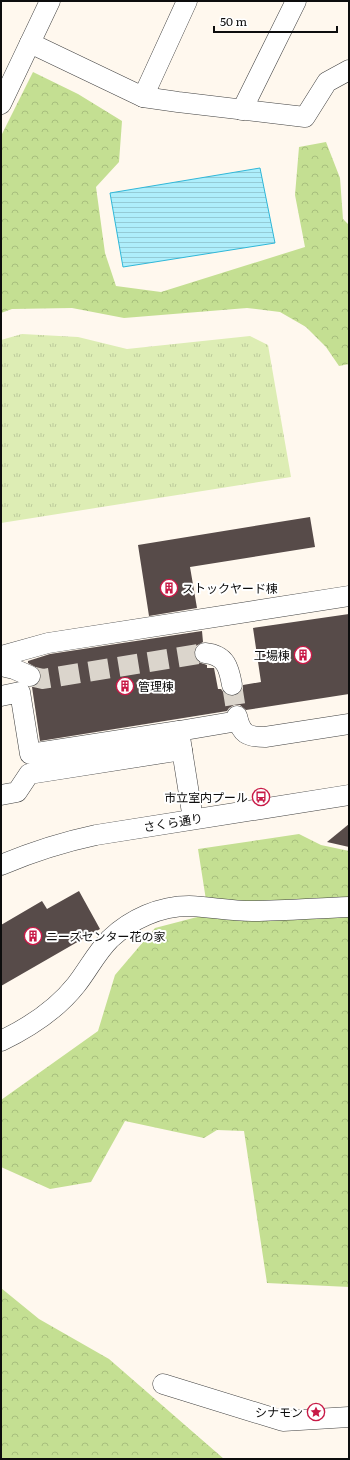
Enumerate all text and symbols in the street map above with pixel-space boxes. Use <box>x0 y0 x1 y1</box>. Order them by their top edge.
scale bar <box>214 8 337 34</box>
text: 50 m <box>220 12 247 30</box>
building icon: ストックヤード棟 <box>159 578 179 598</box>
place label: ストックヤード棟 <box>182 579 278 597</box>
building icon: 工場棟 <box>293 645 313 665</box>
place label: 工場棟 <box>254 646 290 664</box>
building icon: 管理棟 <box>115 676 135 696</box>
place label: 管理棟 <box>138 677 174 695</box>
bus stop icon: 市立室内プール <box>251 787 271 807</box>
place label: 市立室内プール <box>164 788 248 806</box>
street label: さくら通り <box>142 808 204 836</box>
building icon: ニーズセンター花の家 <box>23 926 43 946</box>
place label: ニーズセンター花の家 <box>46 927 165 945</box>
place icon: シナモン <box>306 1402 326 1422</box>
place label: シナモン <box>255 1403 303 1421</box>

